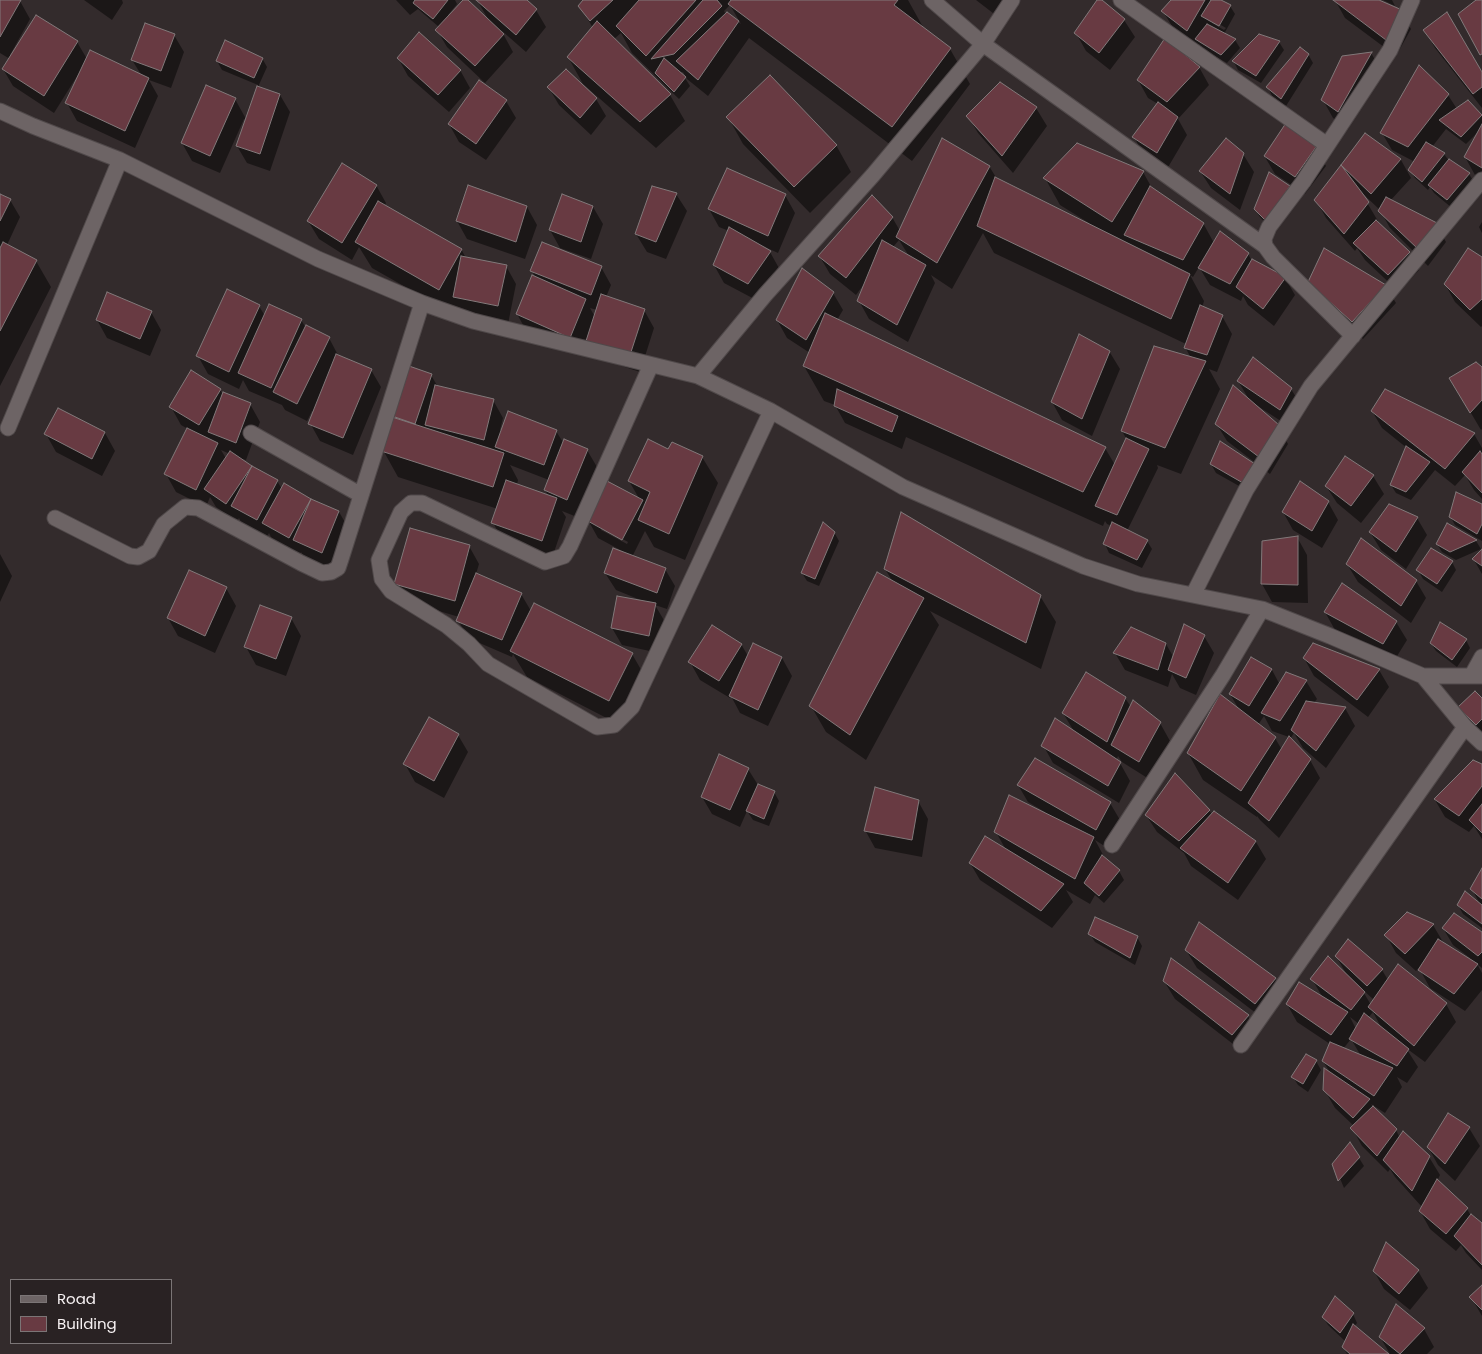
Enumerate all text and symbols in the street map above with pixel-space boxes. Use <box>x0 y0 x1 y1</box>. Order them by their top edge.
legend <box>10 1279 172 1344</box>
text: Road <box>57 1288 96 1309</box>
text: Building <box>57 1313 117 1334</box>

